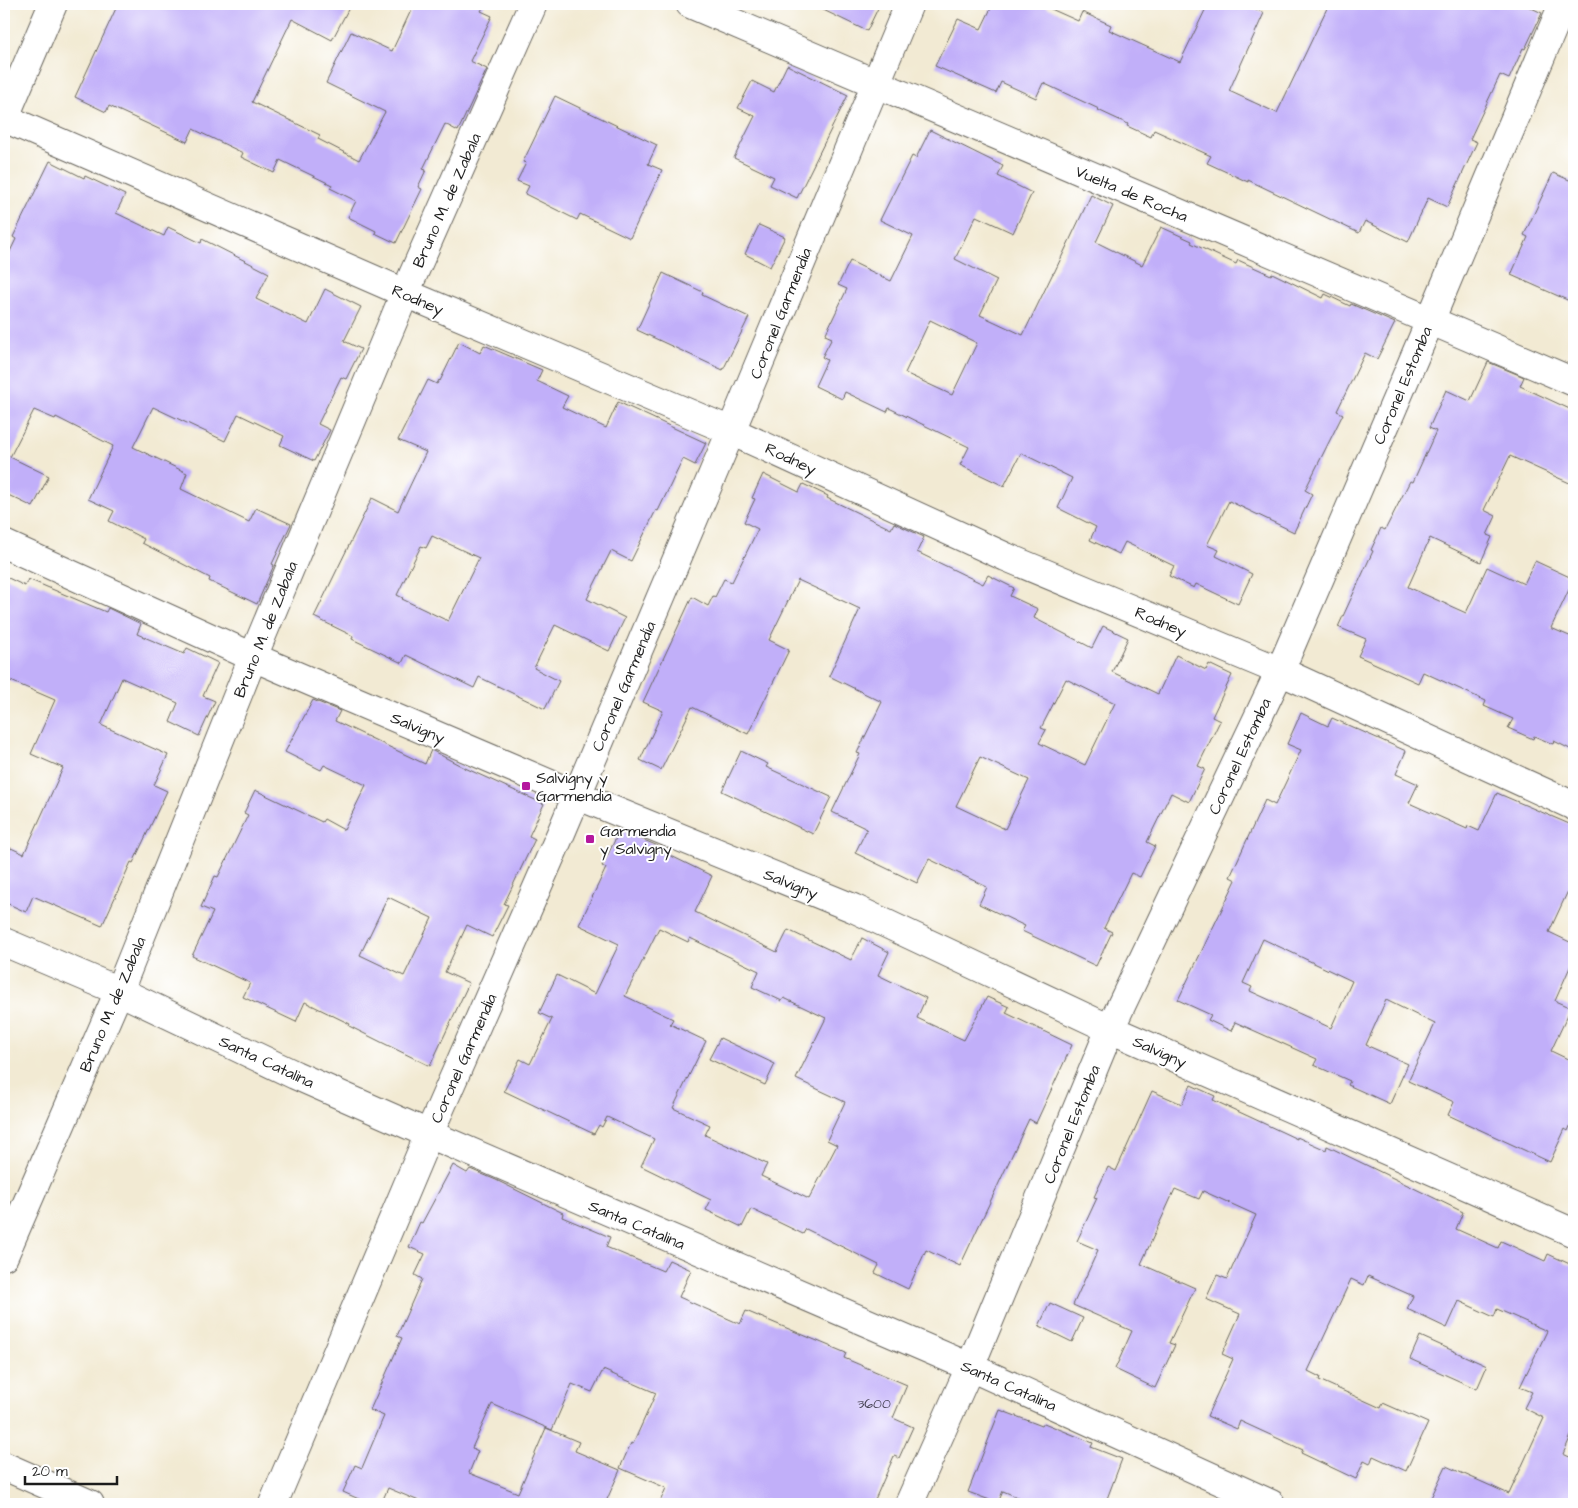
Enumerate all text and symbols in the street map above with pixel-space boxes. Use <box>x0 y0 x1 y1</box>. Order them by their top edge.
street label: Bruno M. de Zabala <box>407 130 487 271</box>
street label: Vuelta de Rocha <box>1072 160 1191 228</box>
street label: Coronel Garmendia <box>745 245 817 382</box>
street label: Rodney <box>388 279 447 322</box>
street label: Coronel Estomba <box>1368 323 1438 448</box>
street label: Rodney <box>761 438 820 481</box>
street label: Bruno M. de Zabala <box>229 558 303 701</box>
street label: Rodney <box>1131 601 1190 644</box>
street label: Coronel Garmendia <box>587 618 661 755</box>
street label: Coronel Estomba <box>1203 695 1277 818</box>
street label: Salvigny <box>387 707 448 750</box>
place label: Salvigny y Garmendia <box>536 767 612 807</box>
marker: Salvigny y Garmendia <box>520 780 532 792</box>
place label: Garmendia y Salvigny <box>600 820 676 861</box>
marker: Garmendia y Salvigny <box>584 833 596 845</box>
street label: Salvigny <box>760 863 821 906</box>
street label: Bruno M. de Zabala <box>74 933 151 1076</box>
street label: Coronel Garmendia <box>425 990 502 1127</box>
street label: Santa Catalina <box>215 1030 318 1094</box>
street label: Salvigny <box>1129 1030 1190 1074</box>
street label: Coronel Estomba <box>1038 1062 1106 1187</box>
street label: Santa Catalina <box>585 1195 688 1255</box>
street label: Santa Catalina <box>957 1355 1060 1417</box>
house number: 3600 <box>857 1394 891 1414</box>
scale bar <box>25 1453 118 1485</box>
text: 20 m <box>32 1461 68 1482</box>

